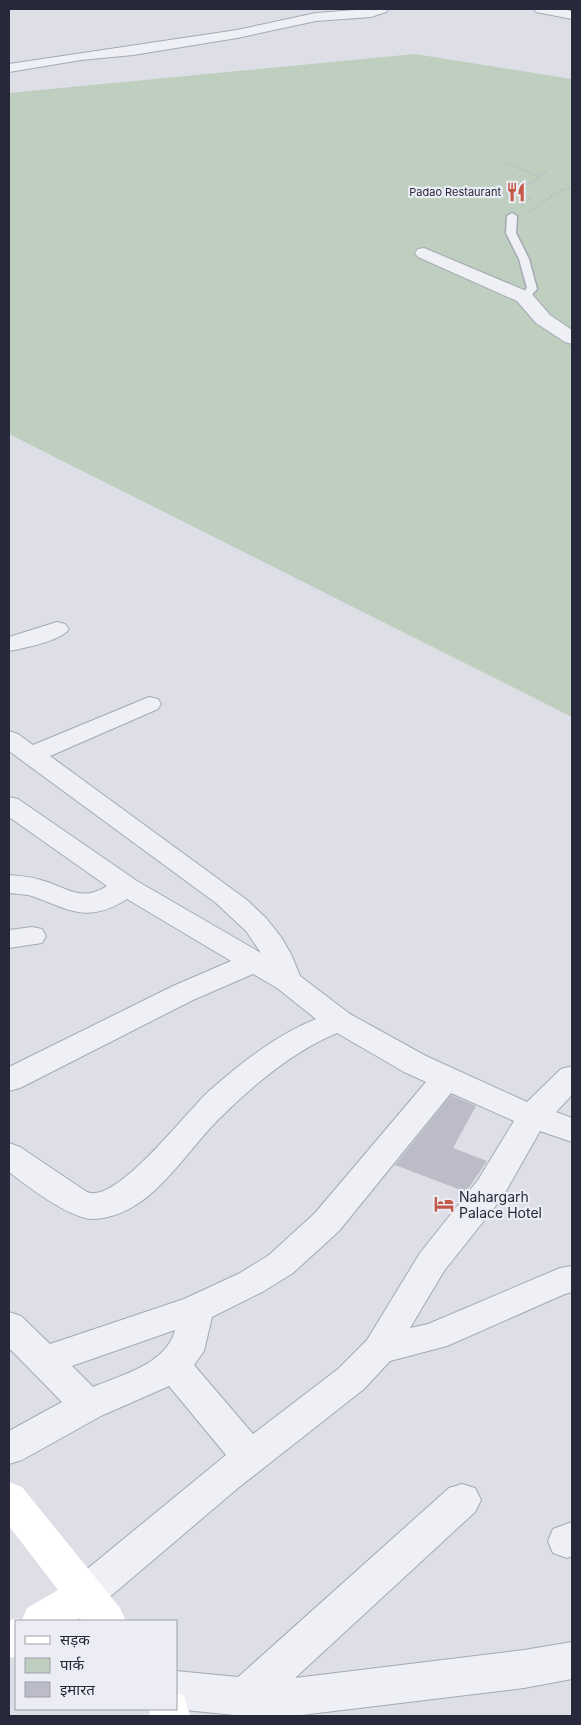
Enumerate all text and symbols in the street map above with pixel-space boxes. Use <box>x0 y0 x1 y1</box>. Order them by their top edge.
restaurant icon: Padao Restaurant <box>505 181 527 203</box>
place label: Padao Restaurant <box>409 185 501 199</box>
place label: Nahargarh Palace Hotel <box>459 1188 542 1221</box>
hotel icon: Nahargarh Palace Hotel <box>433 1193 455 1215</box>
legend <box>15 1620 178 1710</box>
text: सड़क <box>60 1630 90 1649</box>
text: पार्क <box>60 1655 84 1674</box>
text: इमारत <box>60 1680 95 1699</box>

